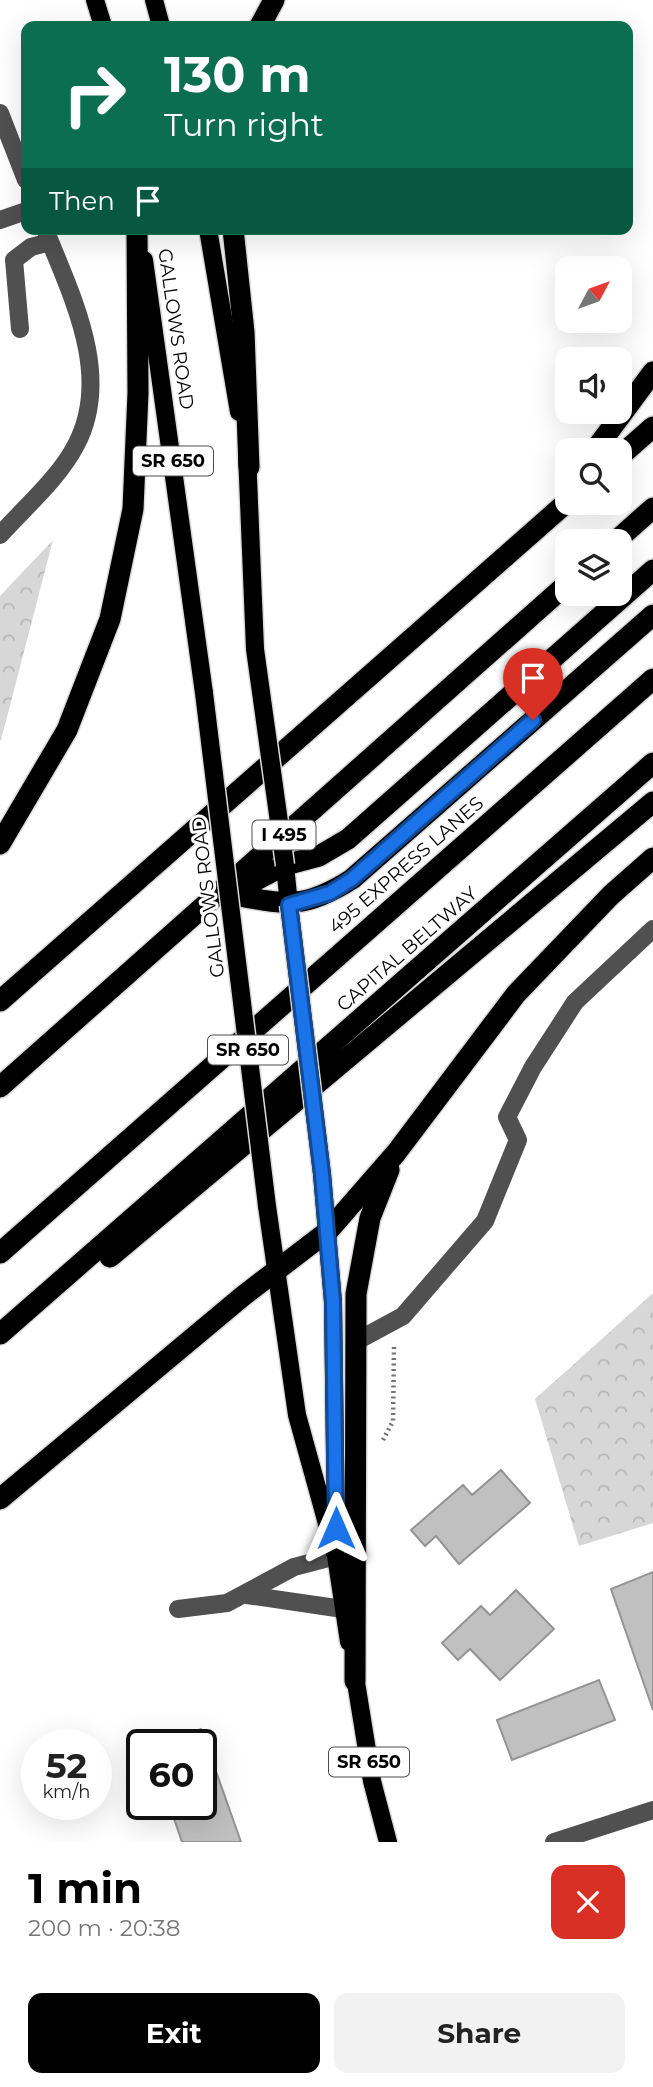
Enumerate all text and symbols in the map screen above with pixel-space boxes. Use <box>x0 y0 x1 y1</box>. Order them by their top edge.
text: 130 m <box>164 45 311 104</box>
icon: right <box>49 49 140 140</box>
text: Turn right <box>164 105 324 144</box>
icon: arrive <box>129 182 167 220</box>
text: Then <box>49 185 115 217</box>
street label: GALLOWS ROAD <box>153 247 199 411</box>
north arrow <box>555 256 632 332</box>
map controls <box>555 256 632 606</box>
button: sound <box>555 347 632 424</box>
button: search <box>555 438 632 515</box>
road number: SR 650 <box>133 447 213 476</box>
button: layers <box>555 529 632 606</box>
pin <box>503 648 563 720</box>
icon: arrive <box>514 659 552 697</box>
street label: 495 EXPRESS LANES <box>324 792 488 938</box>
street label: GALLOWS ROAD <box>187 815 229 979</box>
road number: I 495 <box>252 820 316 850</box>
street label: CAPITAL BELTWAY <box>332 881 483 1016</box>
road number: SR 650 <box>208 1036 288 1064</box>
position arrow <box>299 1491 373 1565</box>
speed limit sign: 60 <box>126 1729 217 1820</box>
text: 52 <box>46 1744 87 1787</box>
road number: SR 650 <box>329 1748 409 1777</box>
text: km/h <box>42 1781 91 1803</box>
text: 1 min <box>28 1862 142 1914</box>
button: close <box>551 1865 625 1939</box>
text: 200 m · 20:38 <box>28 1914 181 1942</box>
button: Exit <box>28 1993 320 2073</box>
button: Share <box>334 1993 625 2073</box>

